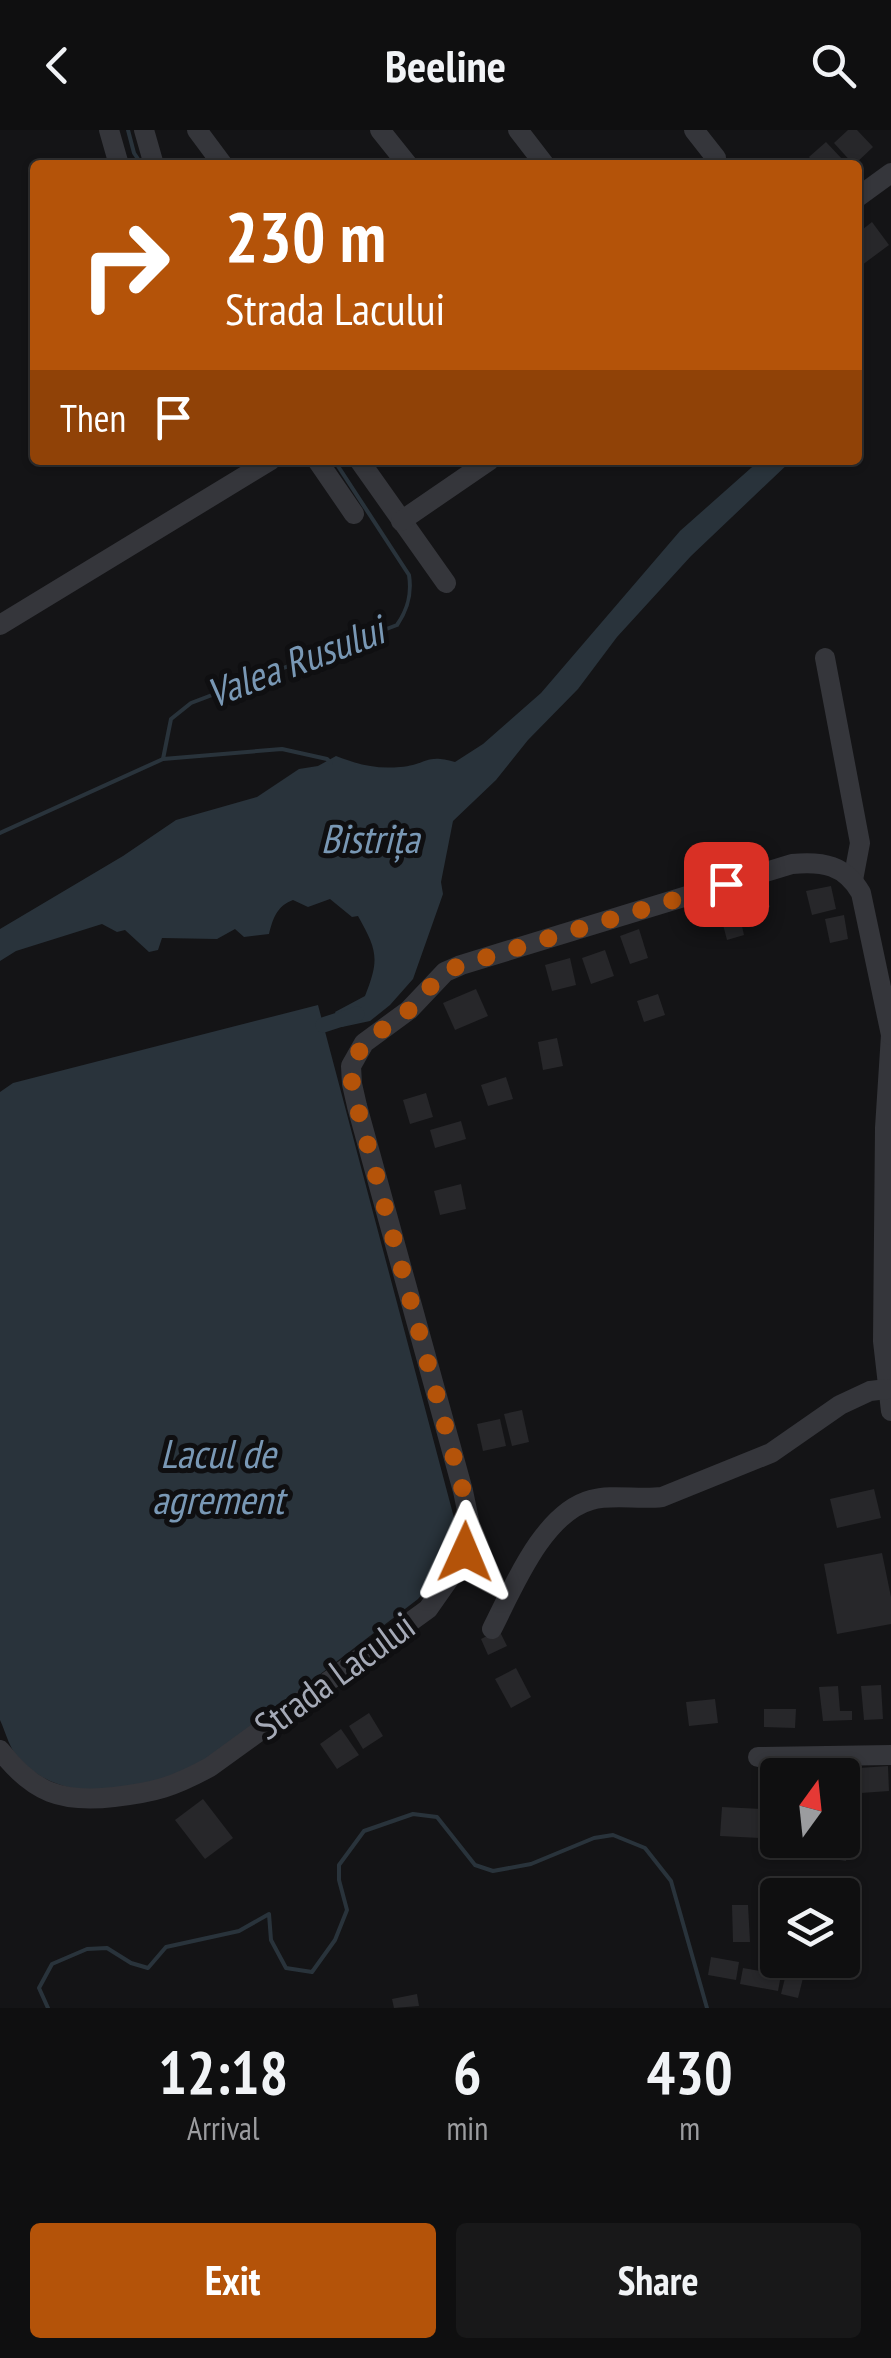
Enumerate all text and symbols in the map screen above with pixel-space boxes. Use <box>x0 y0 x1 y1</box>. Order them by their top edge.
text: Beeline <box>385 36 506 94</box>
icon: back <box>30 38 85 93</box>
icon: search <box>806 38 861 93</box>
text: 230 m <box>225 191 386 281</box>
icon: right <box>60 200 190 330</box>
text: Strada Lacului <box>225 279 445 337</box>
icon: arrive <box>146 390 201 445</box>
text: Then <box>60 393 126 442</box>
water label: Valea Rusului <box>199 602 396 719</box>
water label: Bistrița <box>321 812 421 864</box>
pin <box>684 842 769 927</box>
icon: arrive <box>699 857 754 912</box>
water label: Lacul de agrement <box>152 1427 288 1525</box>
position arrow <box>413 1500 517 1604</box>
street label: Strada Lacului <box>244 1600 424 1749</box>
north arrow <box>760 1758 860 1858</box>
map controls <box>760 1758 860 1978</box>
button: layers <box>760 1878 860 1978</box>
text: 12:18 <box>158 2033 288 2111</box>
text: 6 <box>453 2033 482 2111</box>
text: 430 <box>647 2033 733 2111</box>
text: Arrival <box>187 2107 259 2149</box>
text: min <box>446 2107 488 2149</box>
text: m <box>679 2107 700 2149</box>
button: Exit <box>30 2223 436 2338</box>
button: Share <box>456 2223 861 2338</box>

